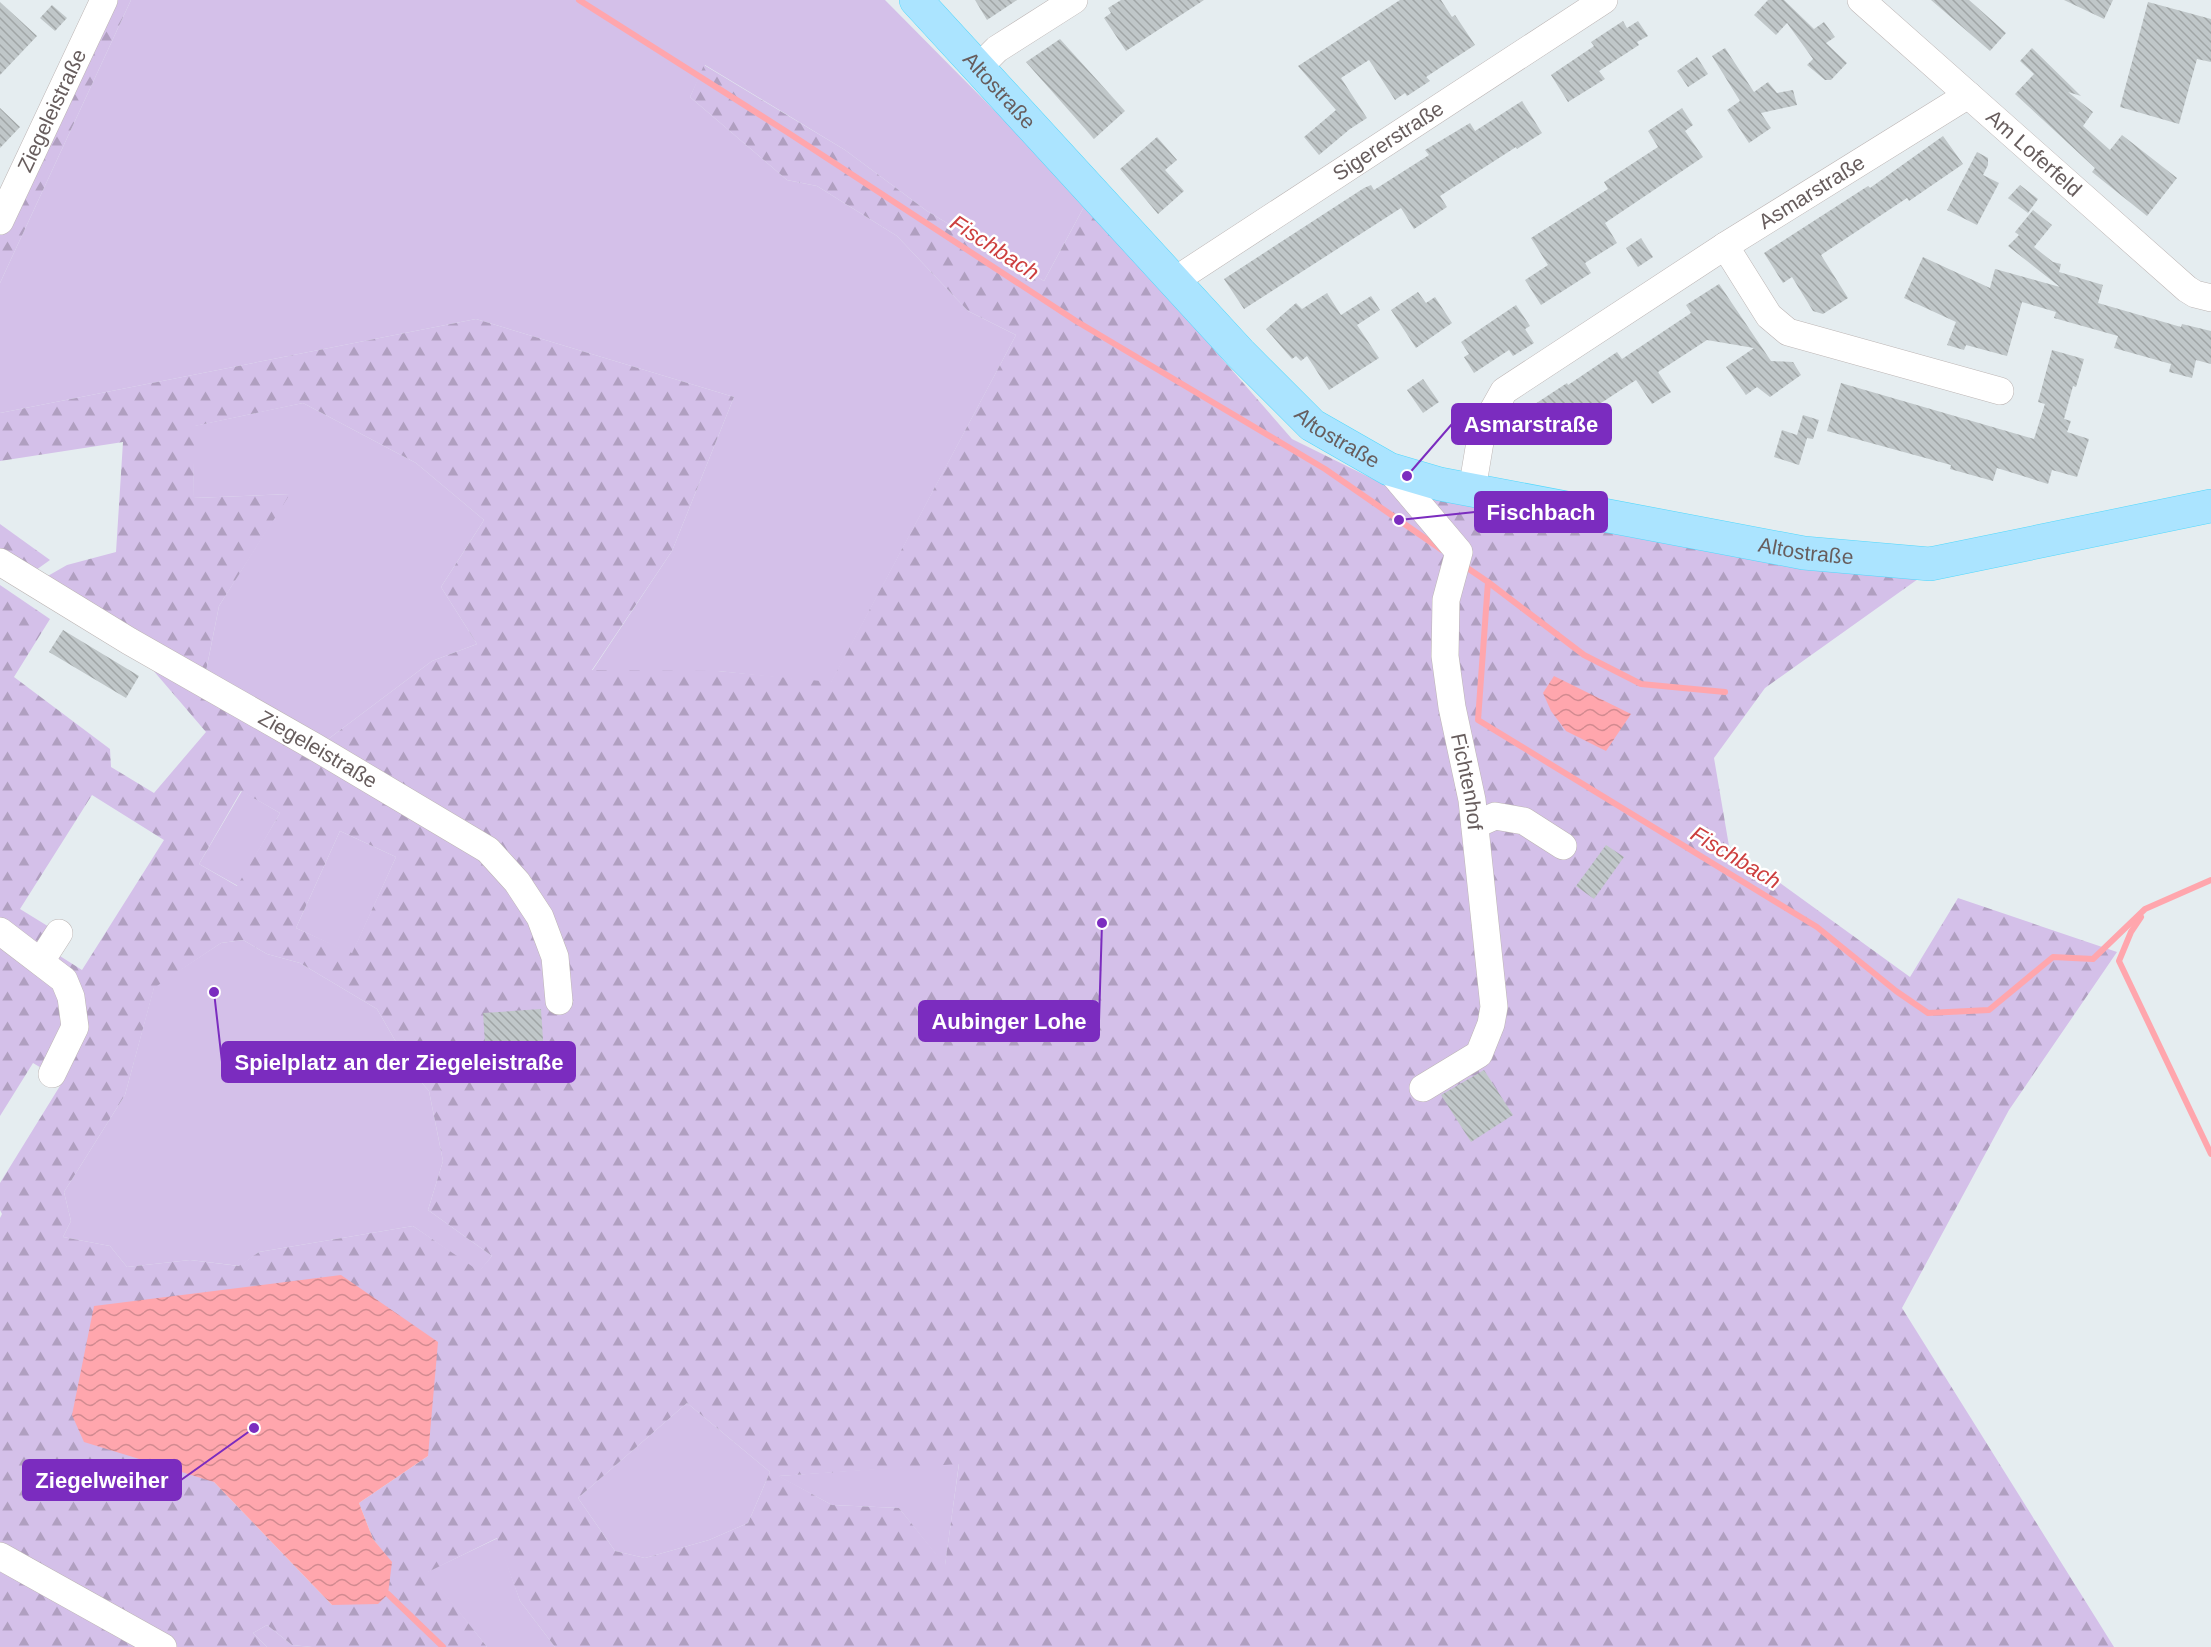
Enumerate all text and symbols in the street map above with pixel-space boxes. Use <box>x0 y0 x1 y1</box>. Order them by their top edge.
street label: Ziegeleistraße <box>13 45 90 176</box>
street label: Altostraße <box>959 47 1040 133</box>
street label: Sigererstraße <box>1328 96 1448 185</box>
street label: Am Loferfeld <box>1982 105 2086 201</box>
street label: Asmarstraße <box>1754 150 1869 233</box>
water label: Fischbach <box>946 210 1044 285</box>
street label: Altostraße <box>1290 402 1384 472</box>
callout: Asmarstraße <box>1452 404 1611 444</box>
text: Asmarstraße <box>1464 412 1598 437</box>
callout: Fischbach <box>1475 492 1607 532</box>
text: Fischbach <box>1487 500 1595 525</box>
street label: Altostraße <box>1757 533 1854 568</box>
street label: Ziegeleistraße <box>255 705 381 792</box>
street label: Fichtenhof <box>1447 731 1487 831</box>
water label: Fischbach <box>1686 821 1785 894</box>
callout: Aubinger Lohe <box>919 1001 1099 1041</box>
text: Aubinger Lohe <box>931 1009 1087 1034</box>
callout: Spielplatz an der Ziegeleistraße <box>222 1042 575 1082</box>
text: Spielplatz an der Ziegeleistraße <box>235 1050 563 1075</box>
callout: Ziegelweiher <box>23 1460 181 1500</box>
text: Ziegelweiher <box>35 1468 169 1493</box>

